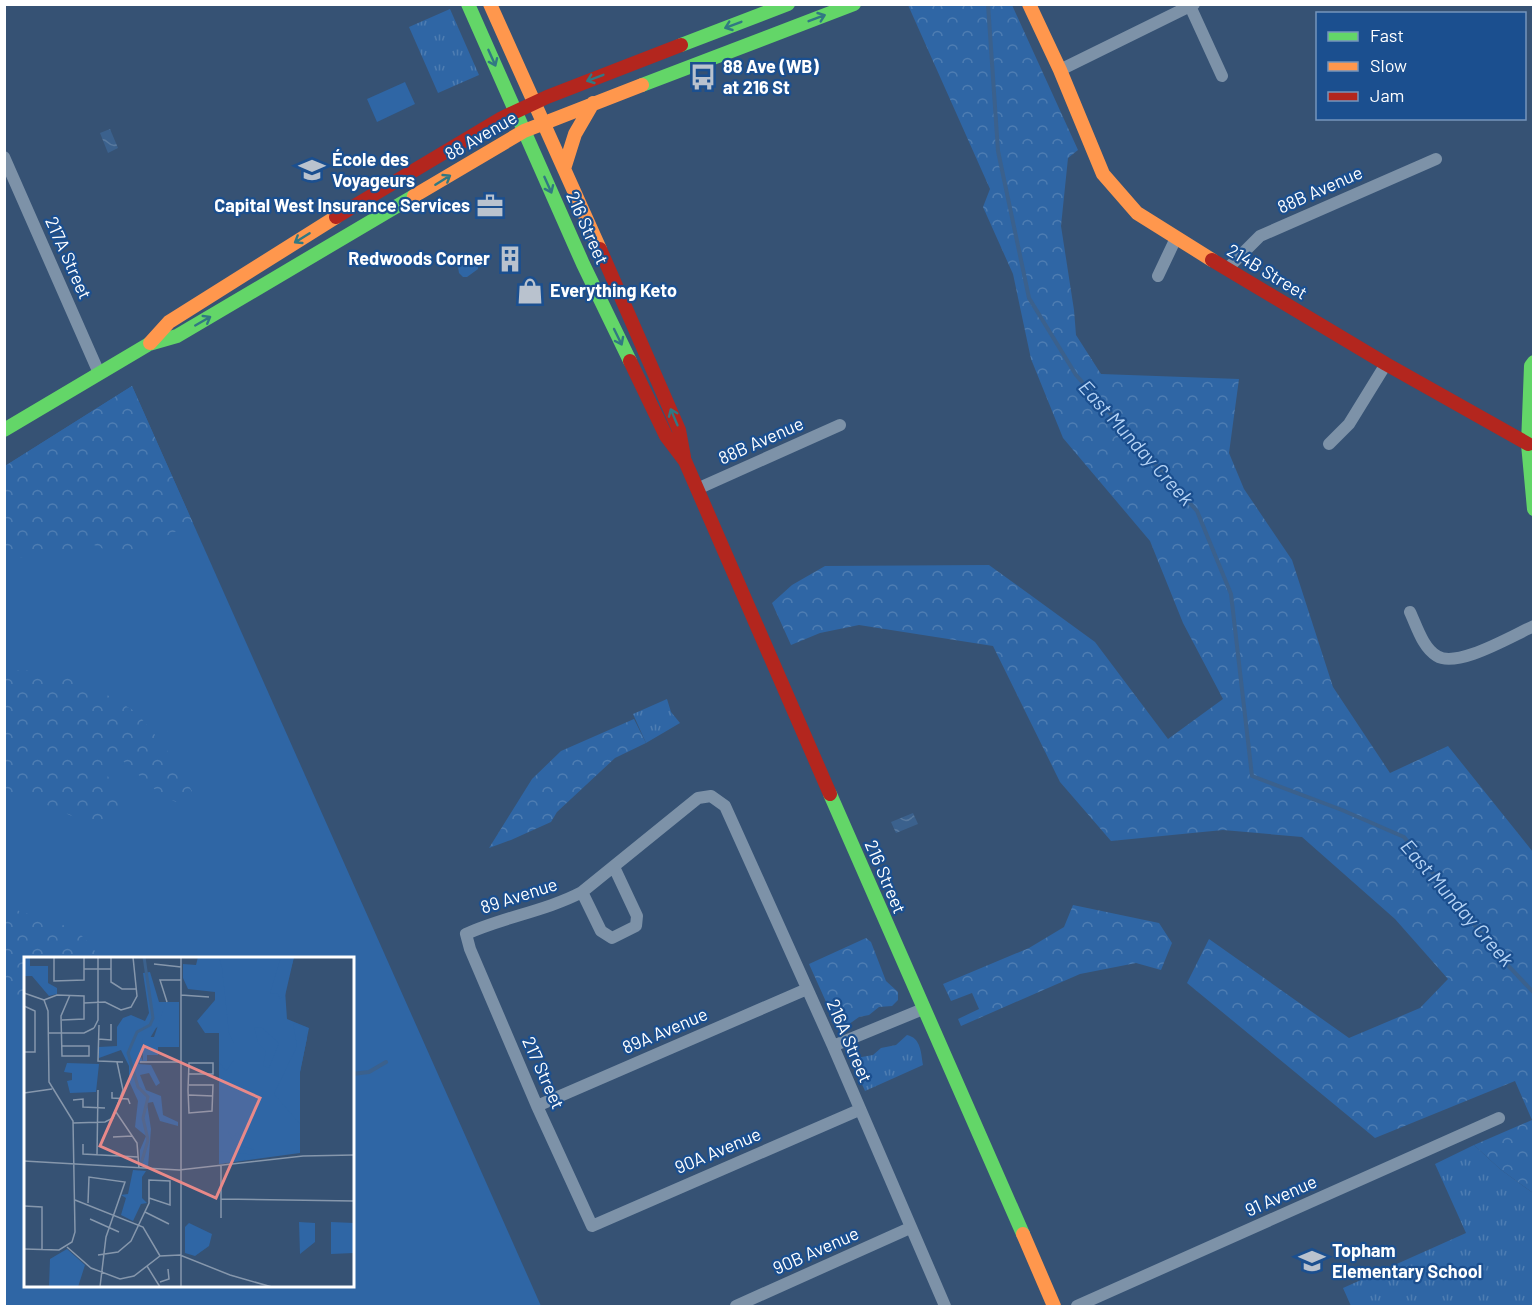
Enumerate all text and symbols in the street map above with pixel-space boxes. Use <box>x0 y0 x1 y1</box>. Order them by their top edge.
one-way arrow <box>807 12 826 23</box>
legend <box>1316 12 1526 120</box>
one-way arrow <box>724 21 743 32</box>
text: Fast <box>1370 24 1404 46</box>
one-way arrow <box>486 48 498 66</box>
text: Slow <box>1370 54 1407 76</box>
place label: 88 Ave (WB) at 216 St <box>723 55 819 98</box>
bus stop icon: 88 Ave (WB) at 216 St <box>688 62 718 92</box>
one-way arrow <box>586 74 605 85</box>
text: Jam <box>1370 84 1404 106</box>
street label: 88 Avenue <box>441 106 520 165</box>
place label: École des Voyageurs <box>332 148 415 191</box>
school or university icon: École des Voyageurs <box>297 155 327 185</box>
street label: 88B Avenue <box>1274 161 1366 218</box>
one-way arrow <box>434 173 451 185</box>
one-way arrow <box>542 175 554 193</box>
street label: 216 Street <box>562 188 614 268</box>
office icon: Capital West Insurance Services <box>475 191 505 221</box>
place label: Capital West Insurance Services <box>214 194 470 216</box>
street label: 217A Street <box>41 213 97 302</box>
one-way arrow <box>294 232 311 244</box>
street label: 214B Street <box>1223 239 1312 304</box>
building icon: Redwoods Corner <box>495 244 525 274</box>
place label: Redwoods Corner <box>348 247 490 269</box>
shop icon: Everything Keto <box>515 276 545 306</box>
place label: Everything Keto <box>550 279 677 301</box>
one-way arrow <box>194 315 211 327</box>
one-way arrow <box>613 327 625 345</box>
water label: East Munday Creek <box>1074 375 1199 510</box>
one-way arrow <box>668 408 679 427</box>
street label: 88B Avenue <box>715 412 807 469</box>
water label: East Munday Creek <box>1396 834 1520 971</box>
street label: 216 Street <box>861 837 911 917</box>
street label: 89 Avenue <box>477 872 560 918</box>
inset map <box>24 957 354 1287</box>
street label: 216A Street <box>822 996 877 1086</box>
street label: 89A Avenue <box>619 1002 711 1058</box>
street label: 217 Street <box>518 1033 570 1112</box>
street label: 90A Avenue <box>671 1122 764 1178</box>
street label: 91 Avenue <box>1241 1170 1320 1221</box>
street label: 90B Avenue <box>769 1221 862 1279</box>
place label: Topham Elementary School <box>1332 1239 1482 1282</box>
school or university icon: Topham Elementary School <box>1297 1246 1327 1276</box>

